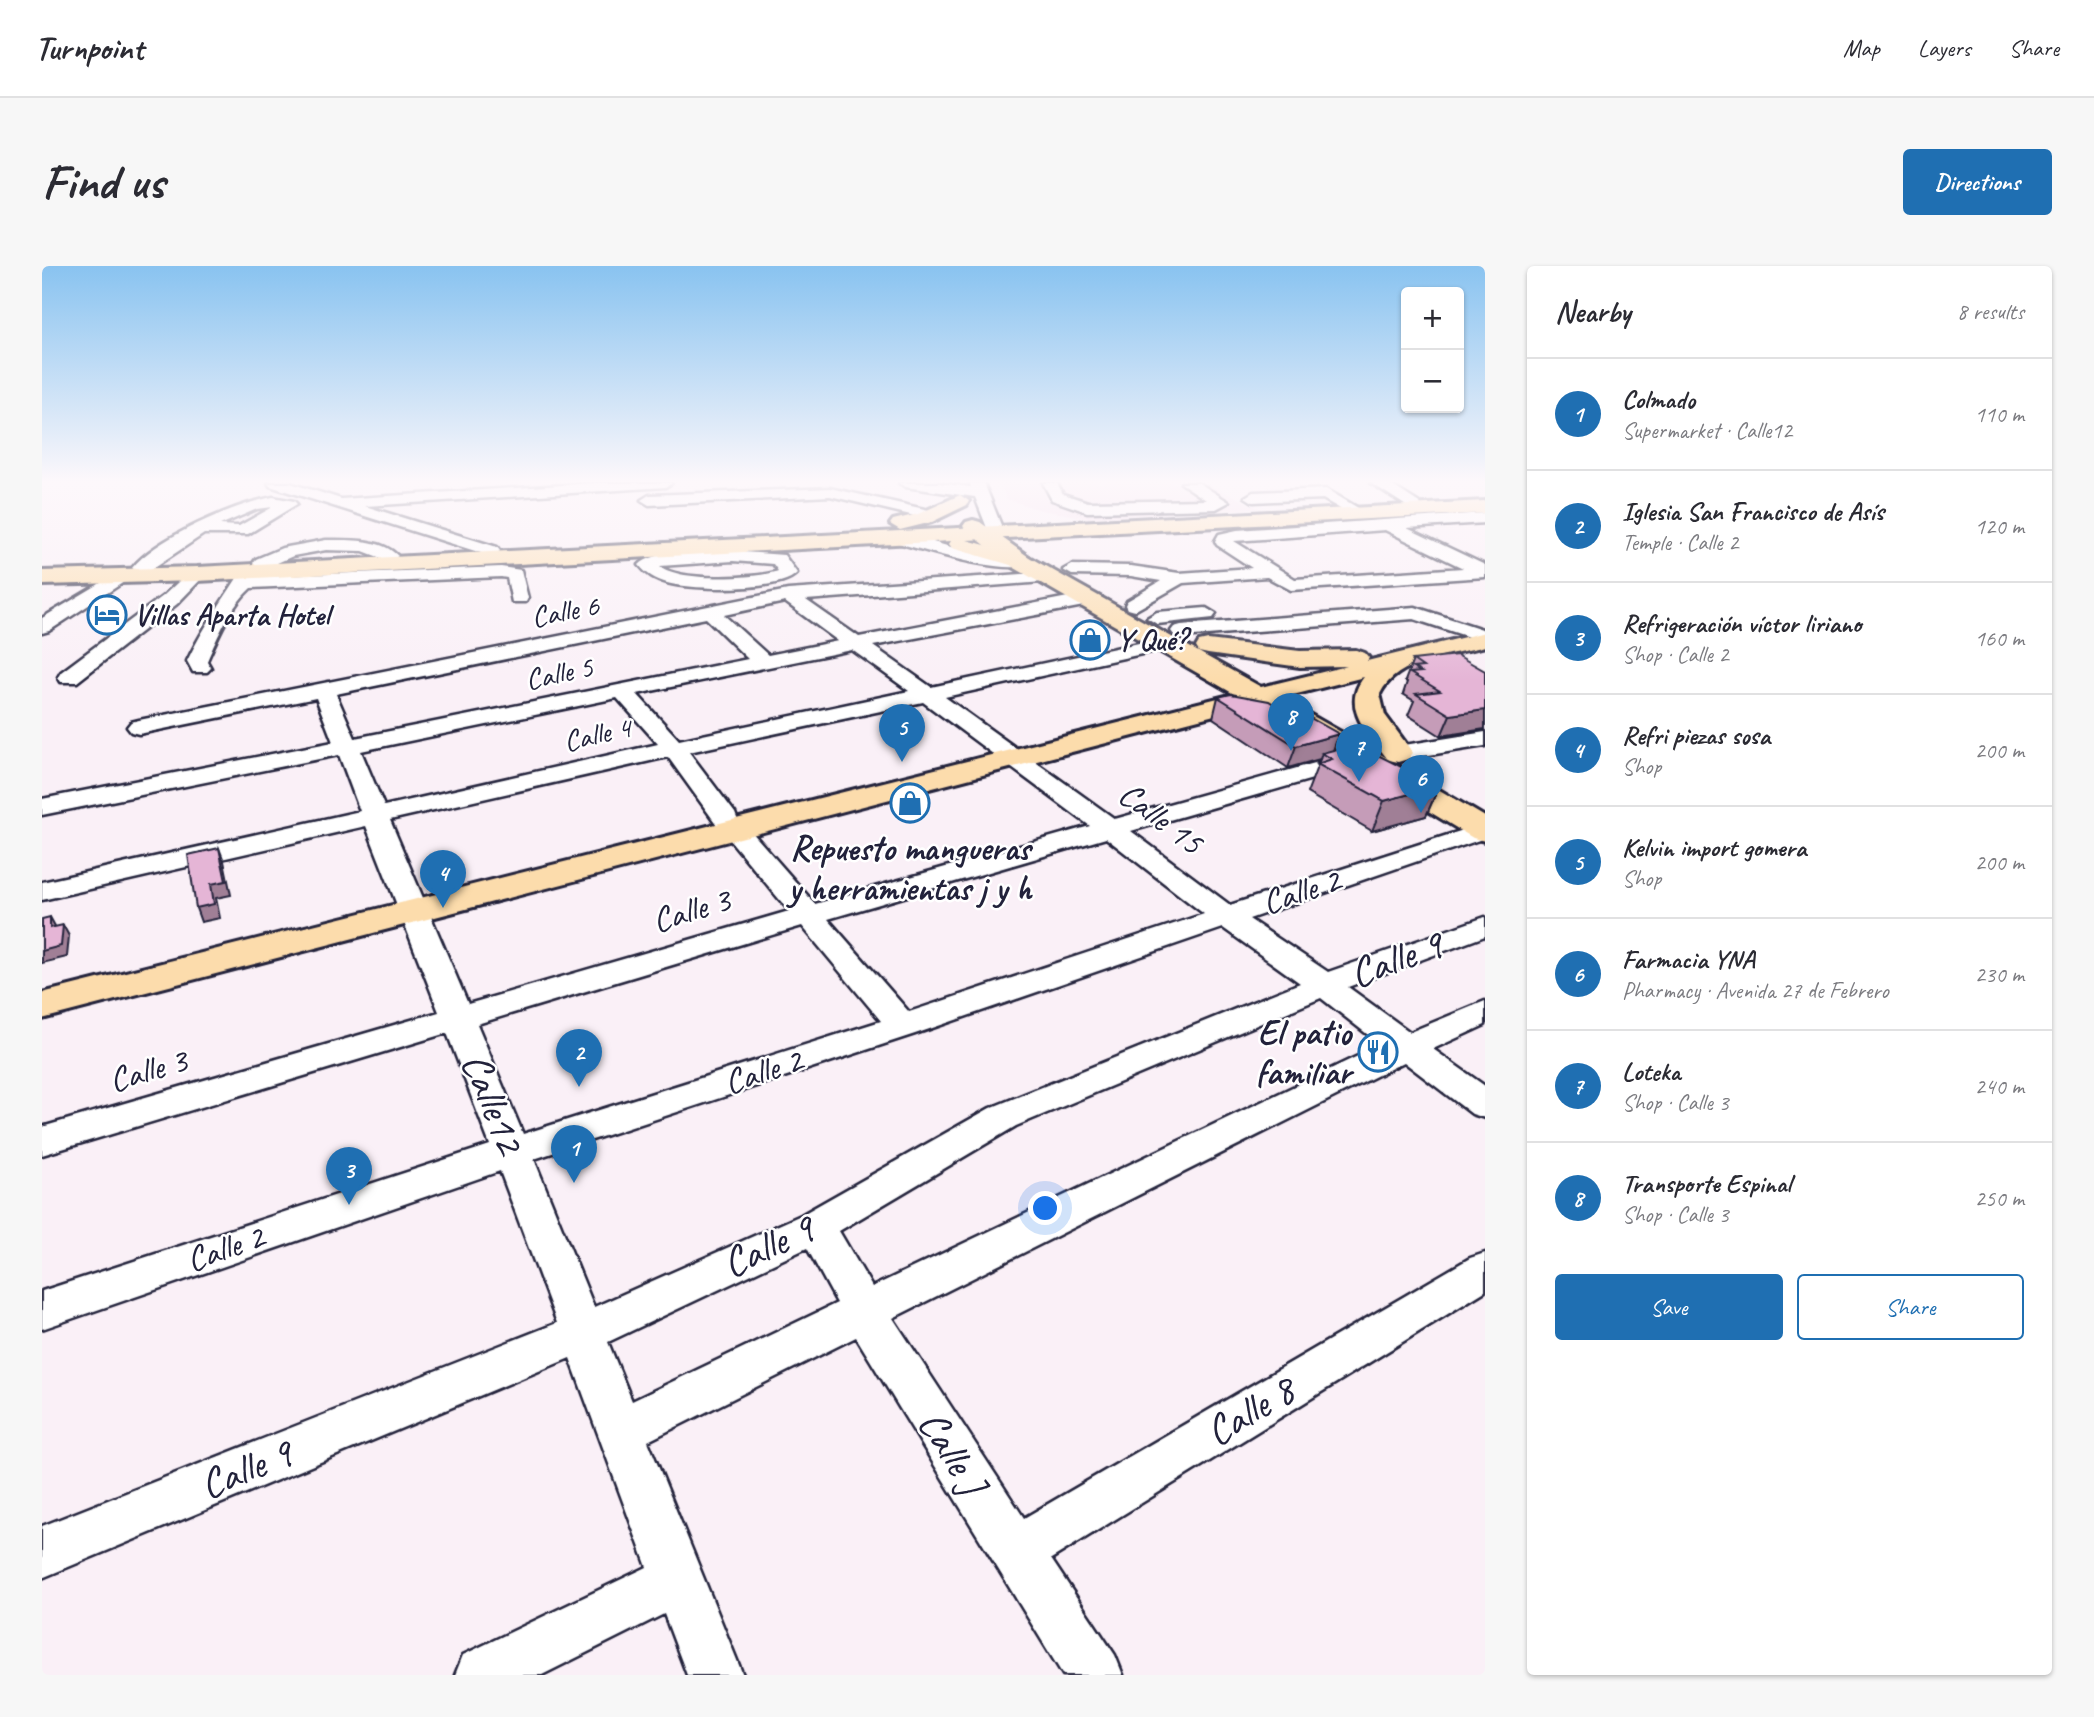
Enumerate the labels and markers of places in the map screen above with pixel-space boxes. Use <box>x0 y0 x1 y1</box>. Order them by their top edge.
hotel icon: Villas Aparta Hotel <box>86 594 128 636</box>
place label: Villas Aparta Hotel <box>134 596 335 634</box>
shop icon: Y Qué? <box>1069 619 1111 661</box>
place label: Y Qué? <box>1117 621 1192 659</box>
pin: 8 <box>1268 693 1314 751</box>
pin: 5 <box>879 704 925 762</box>
pin: 7 <box>1336 724 1382 782</box>
pin: 6 <box>1398 755 1444 813</box>
shop icon: Repuesto mangueras y herramientas j y h <box>889 782 931 824</box>
place label: Repuesto mangueras y herramientas j y h <box>785 826 1034 911</box>
pin: 4 <box>420 850 466 908</box>
place label: El patio familiar <box>1256 1010 1354 1095</box>
pin: 2 <box>556 1029 602 1087</box>
restaurant icon: El patio familiar <box>1357 1031 1399 1073</box>
pin: 1 <box>551 1125 597 1183</box>
pin: 3 <box>326 1147 372 1205</box>

